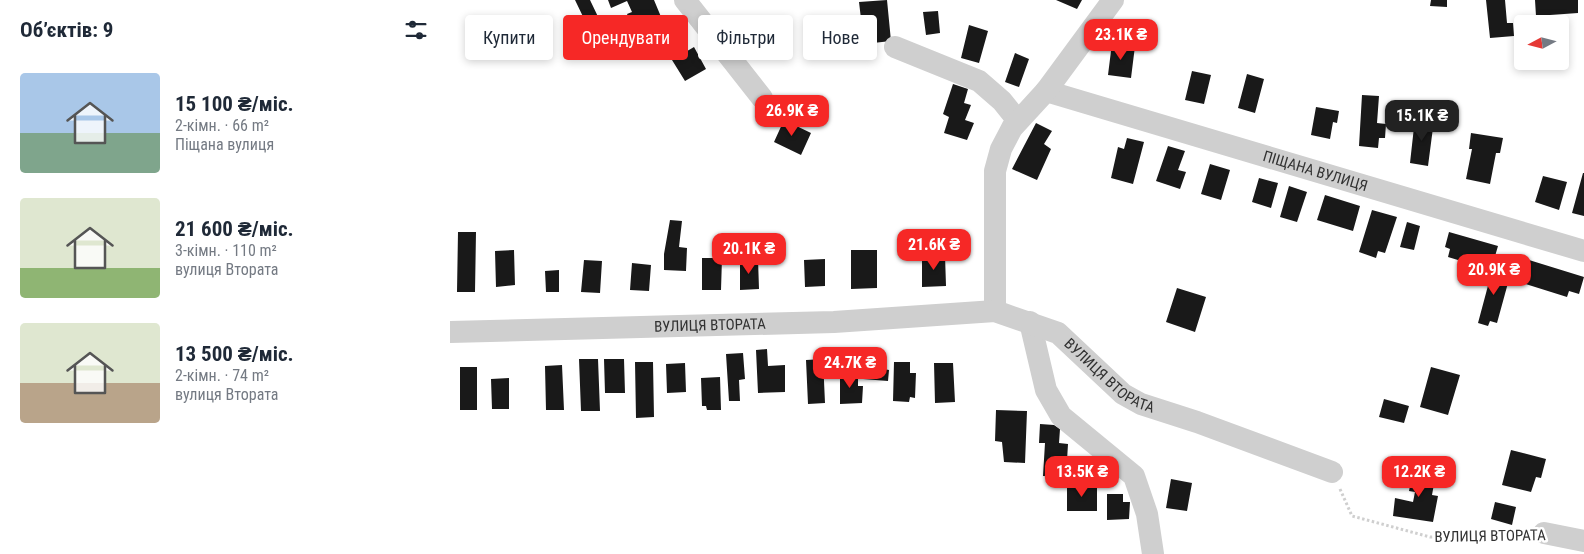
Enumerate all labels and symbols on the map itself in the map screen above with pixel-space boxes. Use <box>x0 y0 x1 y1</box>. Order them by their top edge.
north arrow <box>1514 15 1569 70</box>
pin: 23.1K ₴ <box>1075 18 1167 61</box>
pin: 26.9K ₴ <box>746 94 838 137</box>
pin: 15.1K ₴ <box>1376 100 1468 142</box>
street label: ПІЩАНА ВУЛИЦЯ <box>1261 147 1370 195</box>
pin: 21.6K ₴ <box>888 228 980 271</box>
pin: 20.1K ₴ <box>703 232 795 275</box>
pin: 20.9K ₴ <box>1448 254 1540 296</box>
street label: ВУЛИЦЯ ВТОРАТА <box>654 315 766 336</box>
street label: ВУЛИЦЯ ВТОРАТА <box>1061 335 1157 417</box>
pin: 24.7K ₴ <box>804 346 896 389</box>
pin: 13.5K ₴ <box>1036 456 1128 498</box>
pin: 12.2K ₴ <box>1373 456 1465 498</box>
street label: ВУЛИЦЯ ВТОРАТА <box>1434 526 1546 546</box>

